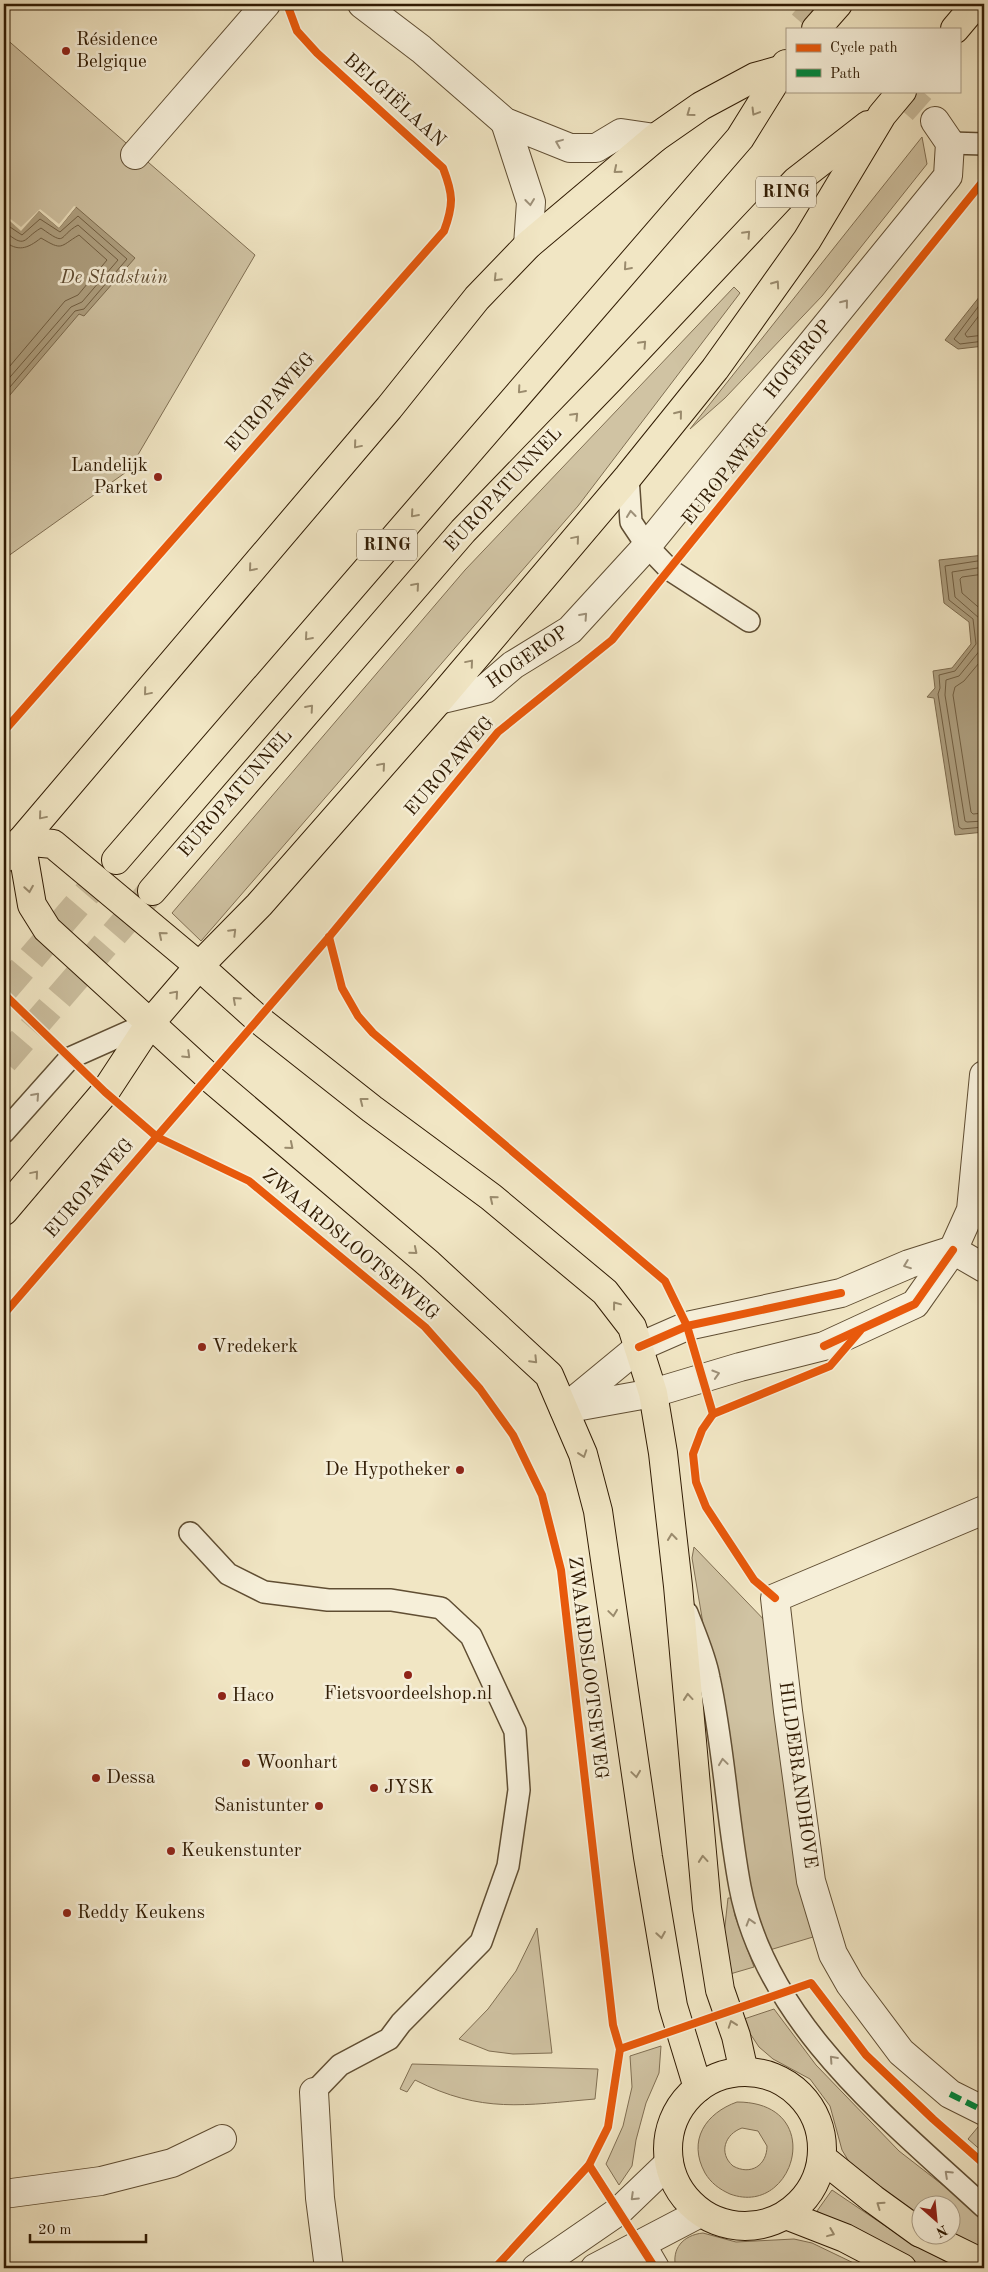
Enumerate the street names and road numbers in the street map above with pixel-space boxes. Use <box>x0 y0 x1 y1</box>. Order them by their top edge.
street label: BELGIËLAAN <box>339 48 451 152</box>
road number: RING <box>756 176 816 208</box>
street label: HOGEROP <box>762 317 836 403</box>
street label: EUROPAWEG <box>223 349 319 456</box>
street label: EUROPAWEG <box>679 420 773 530</box>
street label: EUROPATUNNEL <box>442 424 566 556</box>
road number: RING <box>357 530 417 560</box>
street label: HOGEROP <box>484 623 572 693</box>
street label: EUROPAWEG <box>402 713 498 820</box>
street label: EUROPATUNNEL <box>175 726 297 862</box>
street label: EUROPAWEG <box>42 1135 138 1242</box>
street label: ZWAARDSLOOTSEWEG <box>258 1166 442 1324</box>
street label: ZWAARDSLOOTSEWEG <box>564 1556 610 1781</box>
street label: HILDEBRANDHOVE <box>774 1680 820 1870</box>

